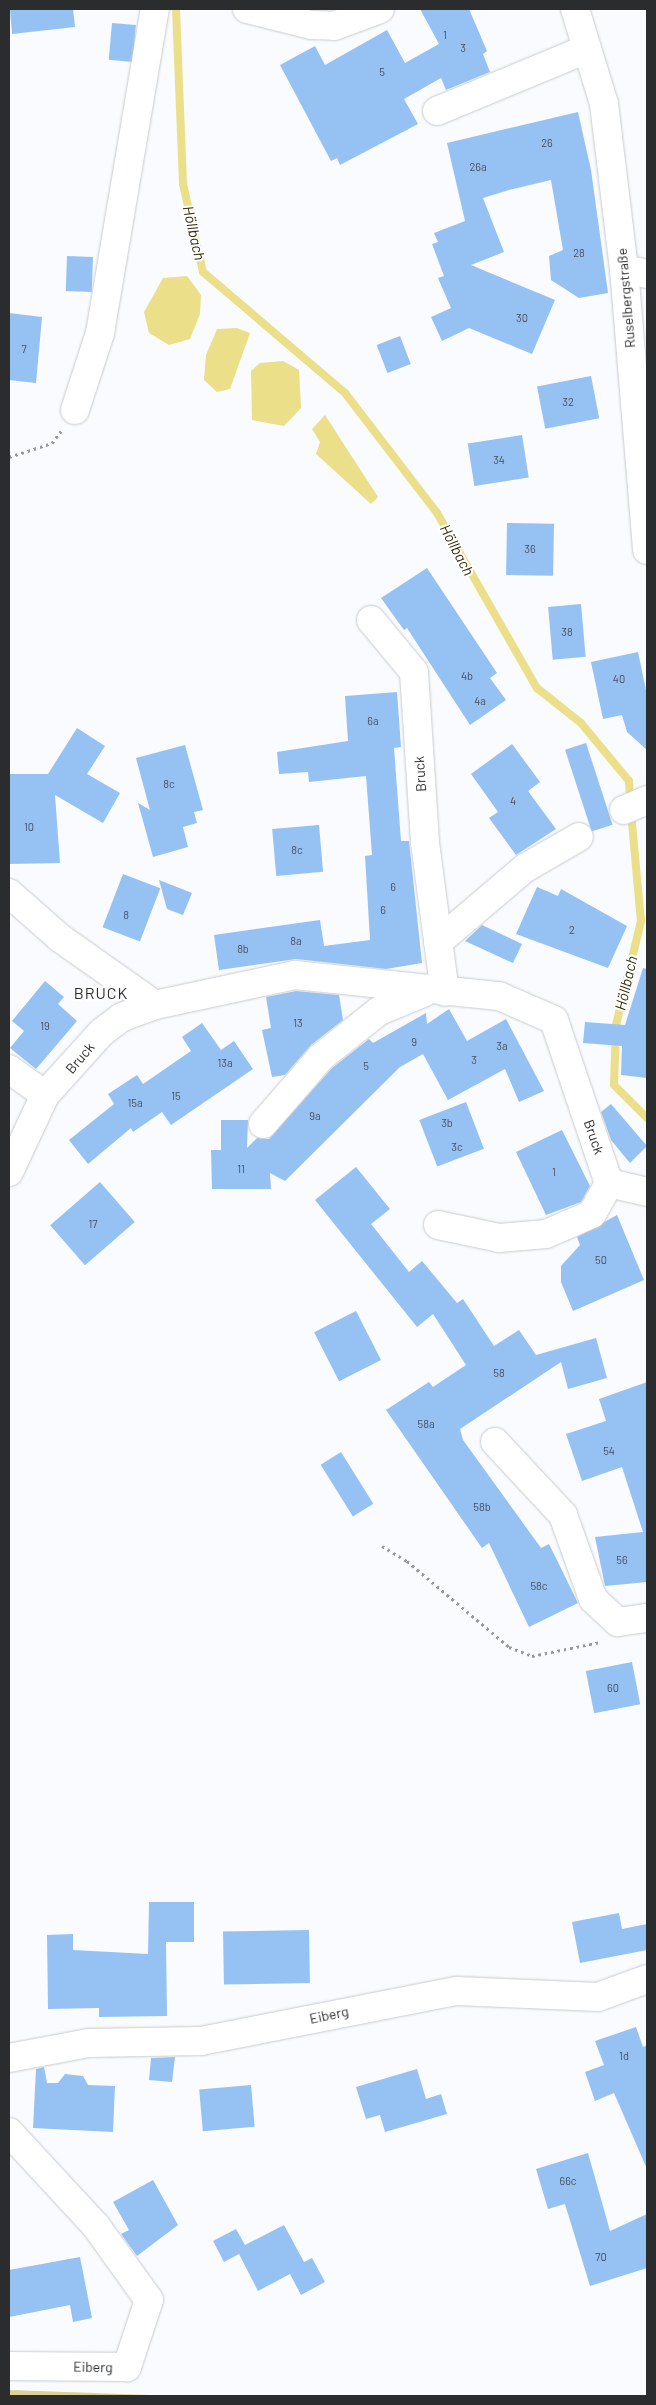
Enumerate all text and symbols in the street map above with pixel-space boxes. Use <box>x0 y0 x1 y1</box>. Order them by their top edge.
house number: 1 <box>443 28 447 42</box>
house number: 3 <box>460 41 466 55</box>
house number: 5 <box>379 65 385 79</box>
house number: 26 <box>541 136 553 150</box>
house number: 26a <box>469 160 487 174</box>
water label: Höllbach <box>179 204 209 262</box>
house number: 28 <box>573 246 585 260</box>
street label: Ruselbergstraße <box>613 247 639 349</box>
house number: 30 <box>516 311 528 325</box>
house number: 7 <box>21 342 27 356</box>
house number: 32 <box>562 395 574 409</box>
house number: 34 <box>493 453 505 467</box>
water label: Höllbach <box>436 521 478 579</box>
house number: 36 <box>524 542 536 556</box>
house number: 38 <box>561 625 573 639</box>
house number: 4b <box>461 669 473 683</box>
house number: 40 <box>613 672 625 686</box>
house number: 4a <box>474 694 486 708</box>
house number: 6a <box>367 714 379 728</box>
street label: Bruck <box>410 756 430 792</box>
house number: 8c <box>163 777 175 791</box>
house number: 4 <box>510 794 516 808</box>
house number: 10 <box>24 820 34 834</box>
house number: 8c <box>291 843 303 857</box>
house number: 6 <box>390 880 396 894</box>
house number: 6 <box>380 903 386 917</box>
house number: 8 <box>123 908 129 922</box>
house number: 2 <box>569 923 575 937</box>
house number: 8a <box>290 934 302 948</box>
house number: 8b <box>237 942 249 956</box>
water label: Höllbach <box>611 954 641 1012</box>
district label: BRUCK <box>73 983 129 1003</box>
house number: 13 <box>293 1016 303 1030</box>
house number: 19 <box>40 1019 50 1033</box>
house number: 9 <box>411 1035 417 1049</box>
street label: Bruck <box>62 1039 98 1077</box>
house number: 3a <box>496 1039 508 1053</box>
house number: 3 <box>471 1053 477 1067</box>
house number: 13a <box>217 1056 233 1070</box>
house number: 5 <box>363 1059 369 1073</box>
house number: 15 <box>171 1089 181 1103</box>
house number: 15a <box>127 1096 143 1110</box>
house number: 9a <box>309 1109 321 1123</box>
house number: 3b <box>441 1116 453 1130</box>
street label: Bruck <box>580 1117 608 1157</box>
house number: 3c <box>451 1140 463 1154</box>
house number: 11 <box>237 1162 245 1176</box>
house number: 1 <box>552 1165 556 1179</box>
house number: 17 <box>88 1217 98 1231</box>
house number: 50 <box>595 1253 607 1267</box>
house number: 58 <box>493 1366 505 1380</box>
house number: 58a <box>417 1417 435 1431</box>
house number: 54 <box>603 1444 615 1458</box>
house number: 58b <box>473 1500 491 1514</box>
house number: 56 <box>616 1553 628 1567</box>
house number: 58c <box>530 1579 548 1593</box>
house number: 60 <box>607 1681 619 1695</box>
street label: Eiberg <box>308 2003 350 2027</box>
house number: 1d <box>619 2049 629 2063</box>
house number: 66c <box>559 2174 577 2188</box>
house number: 70 <box>595 2250 607 2264</box>
street label: Eiberg <box>73 2358 113 2376</box>

